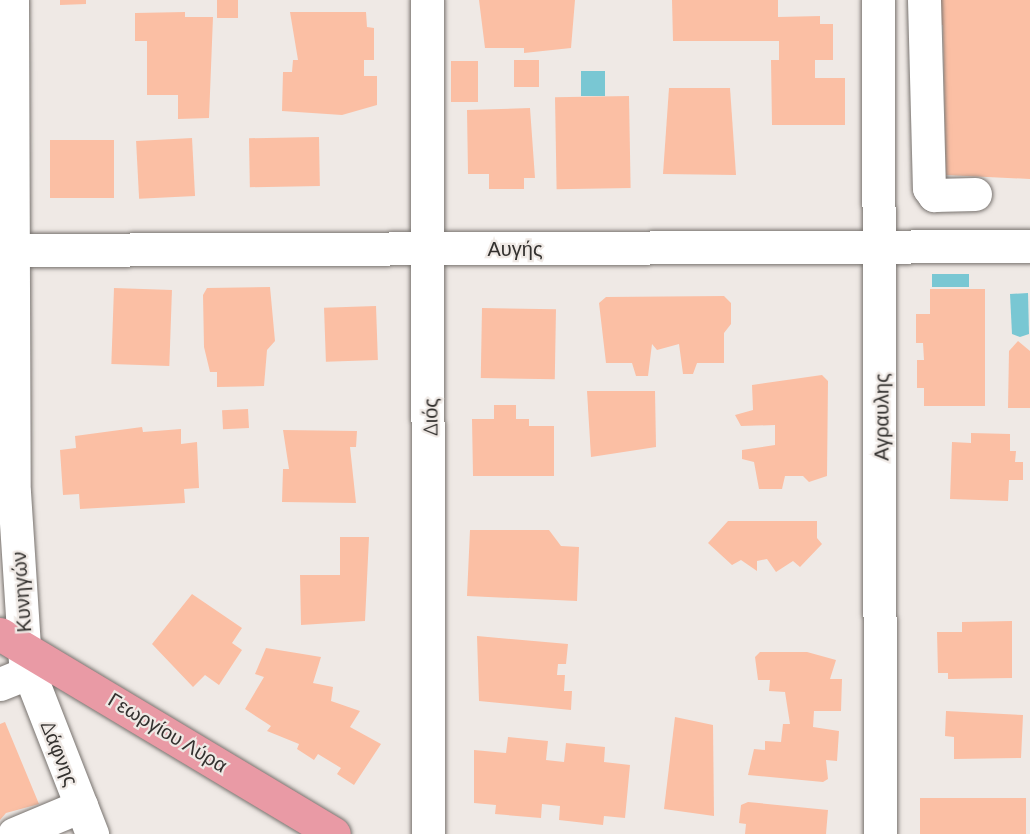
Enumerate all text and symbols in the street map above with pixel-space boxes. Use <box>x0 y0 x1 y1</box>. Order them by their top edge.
street label: Αυγής <box>487 236 543 260</box>
street label: Αγραυλης <box>869 373 893 461</box>
street label: Διός <box>418 398 442 436</box>
street label: Κυνηγών <box>6 551 36 633</box>
street label: Γεωργίου Λύρα <box>104 687 232 777</box>
street label: Δάφνης <box>36 717 84 789</box>

